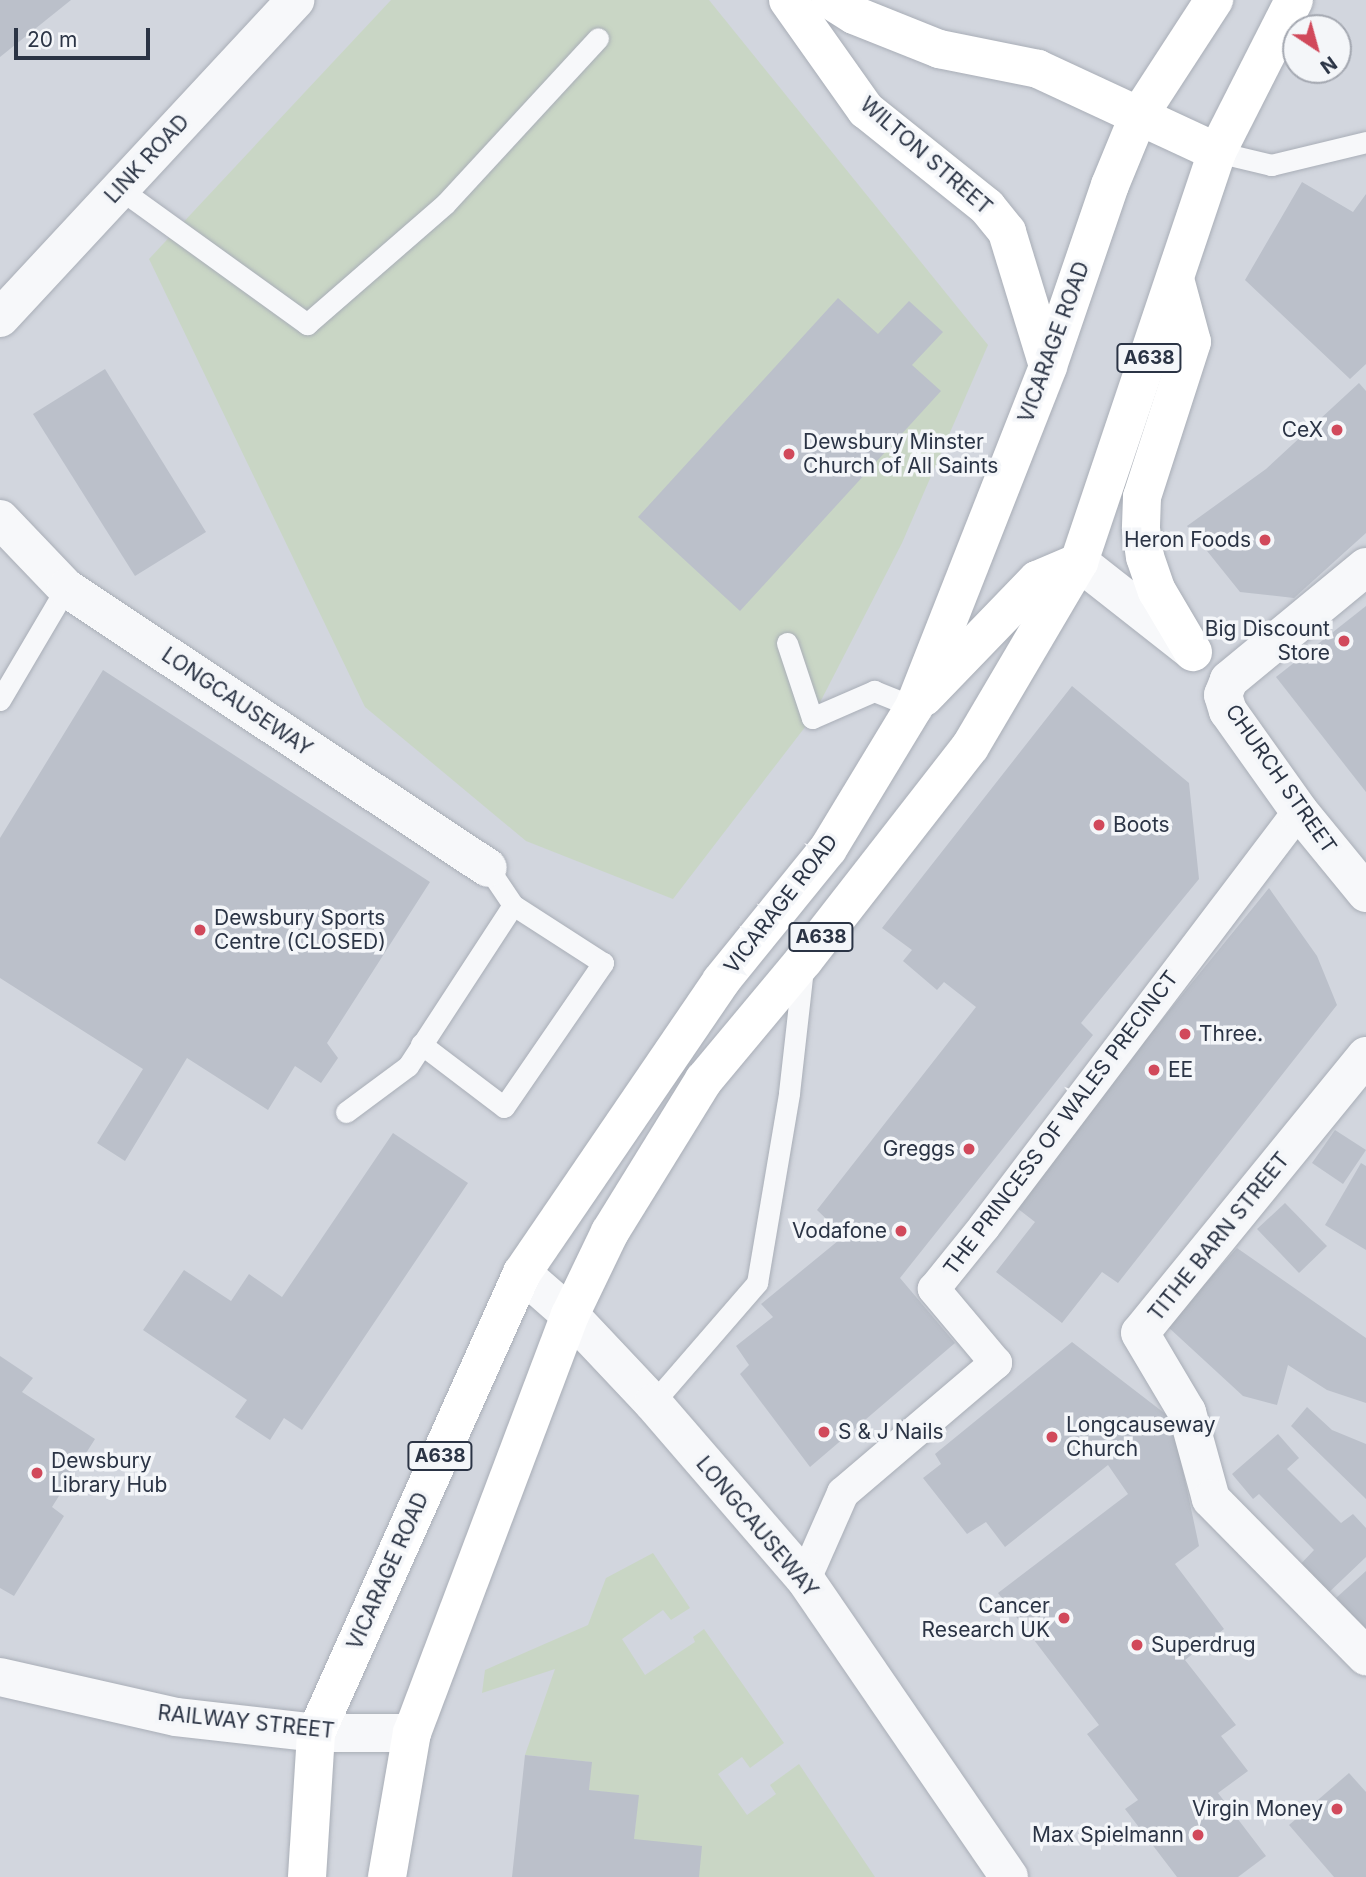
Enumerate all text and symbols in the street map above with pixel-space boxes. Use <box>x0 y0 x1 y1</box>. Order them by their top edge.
scale bar <box>18 14 154 58</box>
north arrow <box>1282 14 1352 84</box>
text: 20 m <box>27 27 77 52</box>
text: N <box>1316 51 1341 78</box>
street label: WILTON STREET <box>855 92 997 220</box>
street label: LINK ROAD <box>100 110 194 208</box>
street label: VICARAGE ROAD <box>1013 258 1095 426</box>
road number: A638 <box>1116 342 1182 374</box>
place label: CeX <box>1282 417 1323 443</box>
marker: CeX <box>1329 422 1345 438</box>
place label: Dewsbury Minster Church of All Saints <box>803 429 998 479</box>
marker: Dewsbury Minster Church of All Saints <box>781 446 797 462</box>
place label: Heron Foods <box>1124 527 1251 553</box>
marker: Heron Foods <box>1257 532 1273 548</box>
place label: Big Discount Store <box>1205 616 1330 666</box>
marker: Big Discount Store <box>1336 633 1352 649</box>
street label: LONGCAUSEWAY <box>157 642 317 762</box>
street label: CHURCH STREET <box>1220 700 1342 858</box>
place label: Boots <box>1113 812 1170 838</box>
marker: Boots <box>1091 817 1107 833</box>
street label: VICARAGE ROAD <box>719 829 843 979</box>
place label: Dewsbury Sports Centre (CLOSED) <box>214 905 386 955</box>
marker: Dewsbury Sports Centre (CLOSED) <box>192 922 208 938</box>
road number: A638 <box>788 922 854 953</box>
street label: THE PRINCESS OF WALES PRECINCT <box>938 966 1184 1280</box>
place label: Three. <box>1199 1021 1263 1047</box>
marker: Three. <box>1177 1026 1193 1042</box>
place label: EE <box>1168 1057 1193 1083</box>
marker: EE <box>1146 1062 1162 1078</box>
place label: Greggs <box>883 1136 955 1162</box>
marker: Greggs <box>961 1141 977 1157</box>
street label: TITHE BARN STREET <box>1143 1148 1295 1326</box>
place label: Vodafone <box>792 1218 887 1244</box>
marker: Vodafone <box>893 1223 909 1239</box>
place label: Longcauseway Church <box>1066 1412 1216 1462</box>
place label: S & J Nails <box>838 1419 944 1445</box>
marker: S & J Nails <box>816 1424 832 1440</box>
marker: Longcauseway Church <box>1044 1429 1060 1445</box>
road number: A638 <box>407 1440 473 1472</box>
place label: Dewsbury Library Hub <box>51 1448 167 1498</box>
street label: LONGCAUSEWAY <box>691 1451 823 1603</box>
marker: Dewsbury Library Hub <box>29 1465 45 1481</box>
street label: VICARAGE ROAD <box>342 1488 434 1654</box>
place label: Cancer Research UK <box>922 1593 1050 1643</box>
marker: Cancer Research UK <box>1056 1610 1072 1626</box>
place label: Superdrug <box>1151 1632 1256 1658</box>
marker: Superdrug <box>1129 1637 1145 1653</box>
street label: RAILWAY STREET <box>156 1700 336 1744</box>
place label: Virgin Money <box>1192 1796 1323 1822</box>
marker: Virgin Money <box>1329 1801 1345 1817</box>
place label: Max Spielmann <box>1032 1822 1184 1848</box>
marker: Max Spielmann <box>1190 1827 1206 1843</box>

